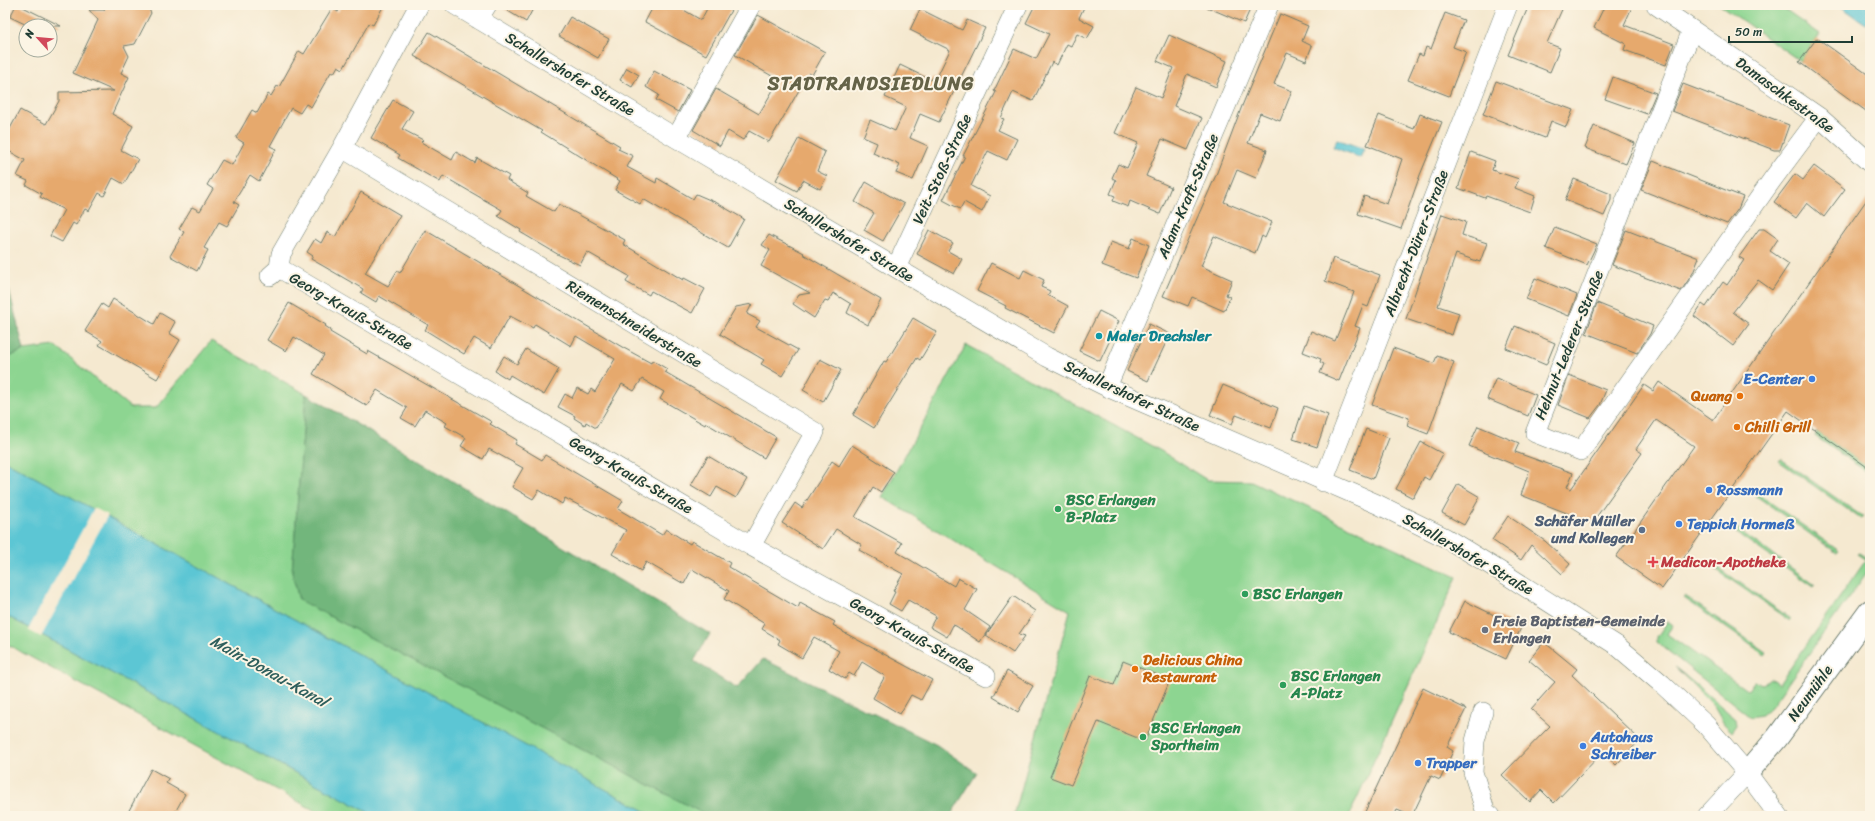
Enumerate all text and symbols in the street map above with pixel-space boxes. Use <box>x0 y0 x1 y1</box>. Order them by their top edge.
north arrow <box>18 18 58 58</box>
scale bar <box>1729 18 1852 44</box>
text: 50 m <box>1735 21 1762 43</box>
street label: Schallershofer Straße <box>500 25 640 123</box>
text: N <box>19 26 40 42</box>
street label: Damaschkestraße <box>1730 50 1840 140</box>
district label: STADTRANDSIEDLUNG <box>767 67 975 100</box>
street label: Veit-Stoß-Straße <box>905 109 979 229</box>
street label: Adam-Kraft-Straße <box>1149 129 1226 264</box>
street label: Albrecht-Dürer-Straße <box>1376 166 1456 321</box>
street label: Schallershofer Straße <box>779 191 919 289</box>
street label: Georg-Krauß-Straße <box>284 265 418 357</box>
street label: Helmut-Lederer-Straße <box>1527 266 1611 424</box>
street label: Riemenschneiderstraße <box>561 273 707 375</box>
place label: Maler Drechsler <box>1106 323 1213 349</box>
marker: Maler Drechsler <box>1094 331 1104 341</box>
street label: Schallershofer Straße <box>1060 353 1204 439</box>
place label: E-Center <box>1743 366 1806 392</box>
marker: E-Center <box>1807 374 1817 384</box>
place label: Quang <box>1690 383 1732 409</box>
marker: Quang <box>1735 391 1745 401</box>
place label: Chilli Grill <box>1744 414 1812 440</box>
marker: Chilli Grill <box>1732 422 1742 432</box>
street label: Georg-Krauß-Straße <box>564 429 698 521</box>
place label: Rossmann <box>1716 477 1784 503</box>
marker: Rossmann <box>1704 485 1714 495</box>
place label: BSC Erlangen B-Platz <box>1066 487 1156 530</box>
marker: BSC Erlangen B-Platz <box>1053 504 1063 514</box>
street label: Schallershofer Straße <box>1398 506 1538 602</box>
place label: Schäfer Müller und Kollegen <box>1534 508 1636 551</box>
place label: Teppich Hormeß <box>1687 511 1795 537</box>
marker: Teppich Hormeß <box>1674 519 1684 529</box>
marker: Schäfer Müller und Kollegen <box>1637 525 1647 535</box>
place label: Medicon-Apotheke <box>1660 549 1786 575</box>
marker: Medicon-Apotheke <box>1648 557 1658 567</box>
place label: BSC Erlangen <box>1253 581 1343 607</box>
marker: BSC Erlangen <box>1240 589 1250 599</box>
street label: Georg-Krauß-Straße <box>845 590 979 680</box>
place label: Freie Baptisten-Gemeinde Erlangen <box>1492 608 1665 651</box>
marker: Freie Baptisten-Gemeinde Erlangen <box>1480 625 1490 635</box>
water label: Main-Donau-Kanal <box>205 627 336 717</box>
place label: Delicious China Restaurant <box>1142 647 1243 690</box>
street label: Neumühle <box>1780 659 1840 727</box>
place label: BSC Erlangen A-Platz <box>1290 663 1381 706</box>
marker: Delicious China Restaurant <box>1130 664 1140 674</box>
marker: BSC Erlangen A-Platz <box>1278 680 1288 690</box>
place label: BSC Erlangen Sportheim <box>1150 715 1241 758</box>
place label: Autohaus Schreiber <box>1590 724 1657 767</box>
marker: BSC Erlangen Sportheim <box>1138 732 1148 742</box>
marker: Autohaus Schreiber <box>1578 741 1588 751</box>
place label: Trapper <box>1426 750 1478 776</box>
marker: Trapper <box>1413 758 1423 768</box>

